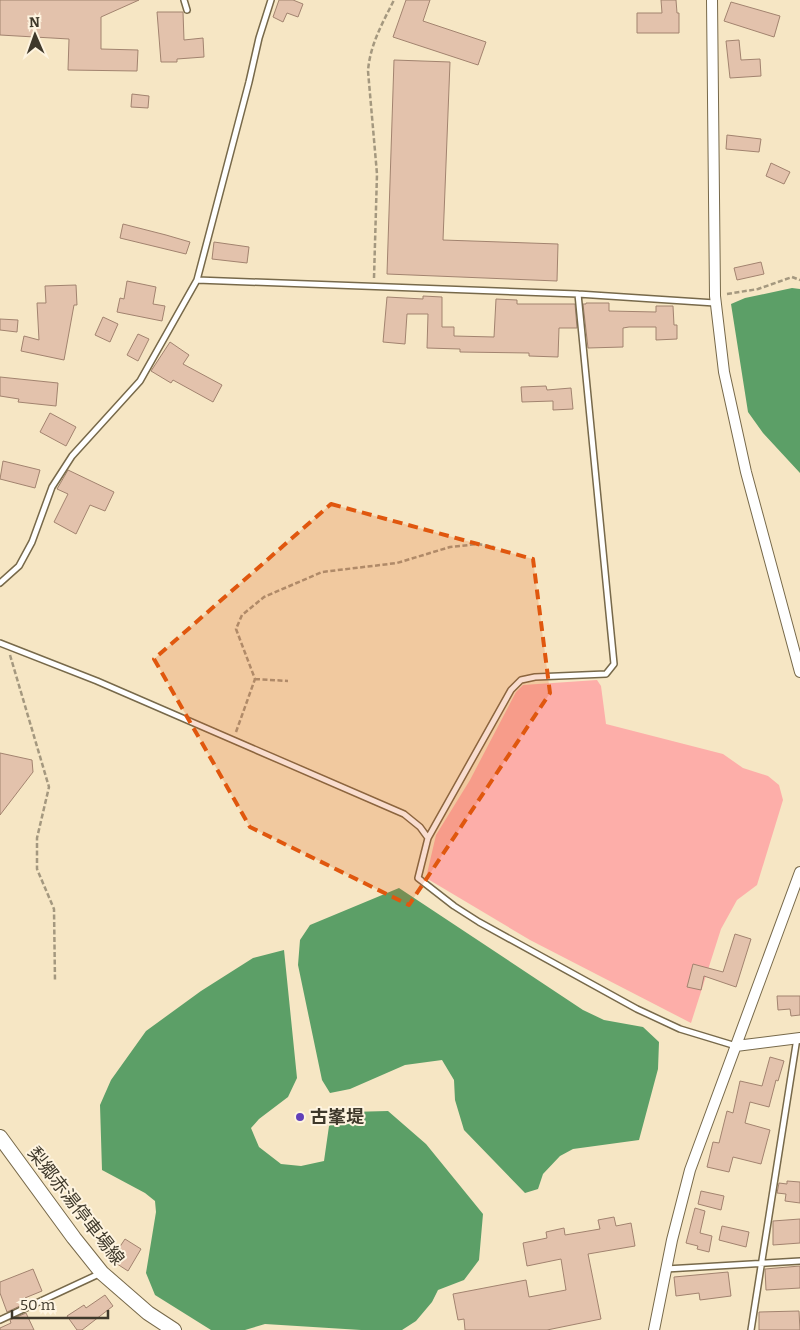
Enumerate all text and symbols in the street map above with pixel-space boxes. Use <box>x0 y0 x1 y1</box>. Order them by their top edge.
north arrow <box>10 10 60 60</box>
text: N <box>29 14 40 31</box>
place label: 古峯堤 <box>310 1106 364 1128</box>
marker: 古峯堤 <box>294 1111 306 1123</box>
street label: 梨郷赤湯停車場線 <box>23 1142 129 1270</box>
scale bar <box>12 1288 109 1320</box>
text: 50 m <box>20 1296 56 1314</box>

